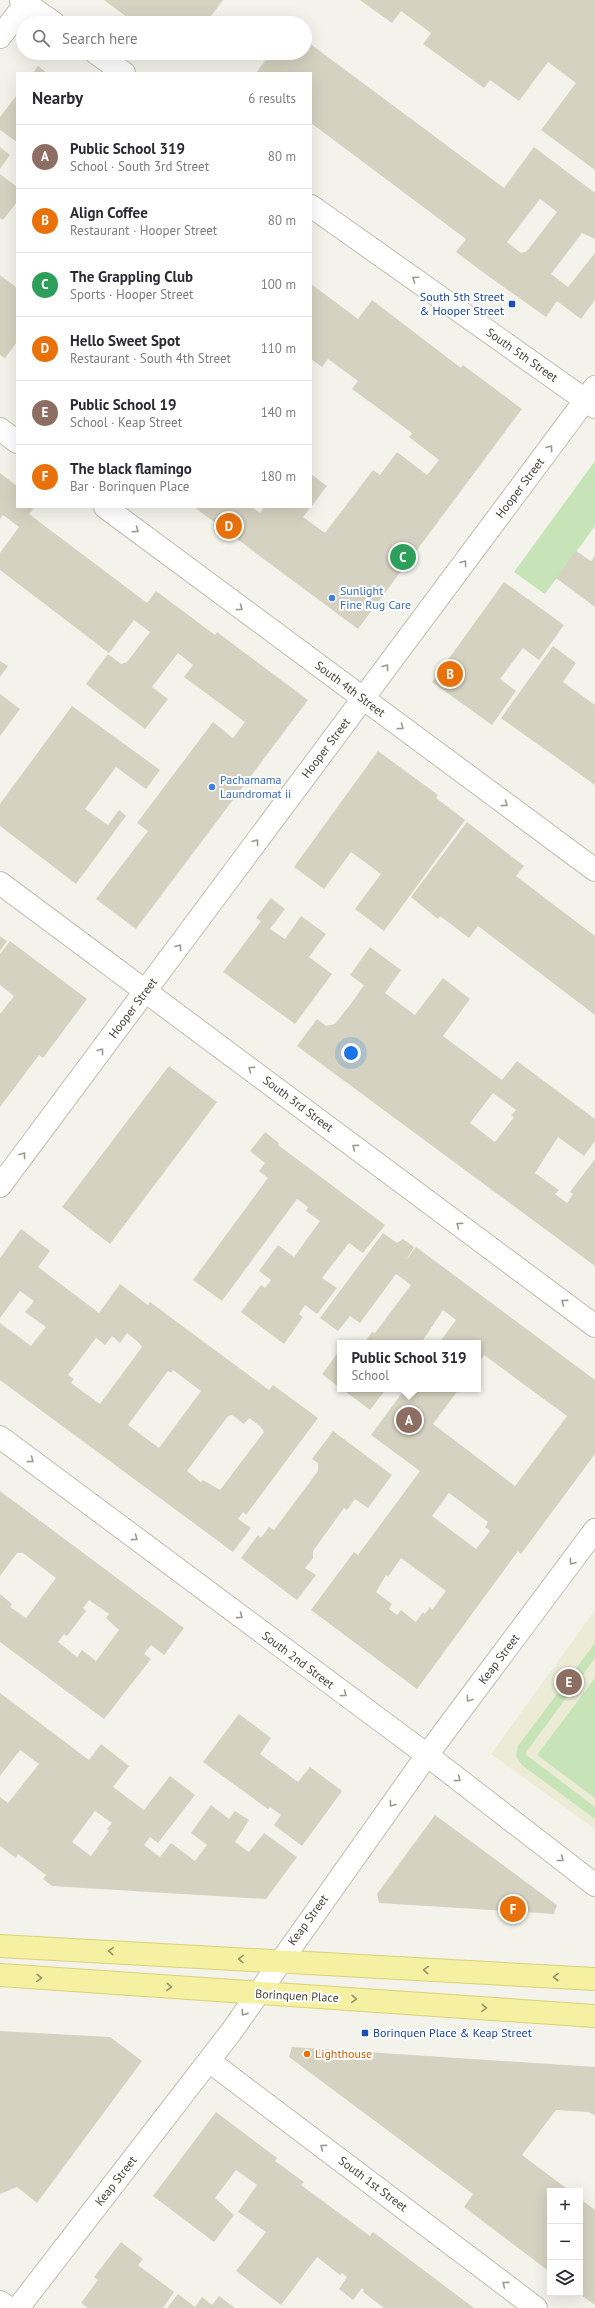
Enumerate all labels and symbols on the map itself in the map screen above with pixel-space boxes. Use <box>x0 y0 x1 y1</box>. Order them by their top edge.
one-way arrow <box>412 277 419 284</box>
place label: South 5th Street & Hooper Street <box>420 289 504 318</box>
marker: South 5th Street & Hooper Street <box>507 299 517 309</box>
street label: South 5th Street <box>484 324 561 385</box>
one-way arrow <box>545 445 552 452</box>
street label: Hooper Street <box>492 455 547 521</box>
pin: D <box>216 511 242 541</box>
one-way arrow <box>132 525 139 533</box>
pin: C <box>390 542 416 572</box>
one-way arrow <box>459 560 467 567</box>
place label: Sunlight Fine Rug Care <box>340 583 411 612</box>
marker: Sunlight Fine Rug Care <box>327 593 337 603</box>
one-way arrow <box>236 603 243 610</box>
street label: South 4th Street <box>312 657 388 720</box>
pin: B <box>437 659 463 689</box>
one-way arrow <box>381 665 388 672</box>
street label: Hooper Street <box>298 715 353 781</box>
one-way arrow <box>397 722 404 730</box>
place label: Pachamama Laundromat ii <box>220 772 291 801</box>
marker: Pachamama Laundromat ii <box>207 782 217 792</box>
one-way arrow <box>501 800 508 807</box>
one-way arrow <box>251 840 258 847</box>
one-way arrow <box>174 944 181 951</box>
street label: Hooper Street <box>105 975 160 1041</box>
your location <box>341 1043 361 1063</box>
one-way arrow <box>96 1048 103 1055</box>
one-way arrow <box>248 1067 255 1074</box>
street label: South 3rd Street <box>260 1072 336 1135</box>
one-way arrow <box>353 1145 360 1152</box>
one-way arrow <box>19 1152 26 1159</box>
one-way arrow <box>457 1222 464 1229</box>
one-way arrow <box>561 1300 568 1307</box>
pin: A <box>396 1405 422 1435</box>
one-way arrow <box>27 1456 34 1463</box>
one-way arrow <box>131 1533 138 1540</box>
one-way arrow <box>569 1557 576 1564</box>
one-way arrow <box>235 1611 242 1618</box>
street label: South 2nd Street <box>259 1628 337 1692</box>
street label: Keap Street <box>475 1631 522 1687</box>
pin: E <box>556 1667 582 1697</box>
one-way arrow <box>339 1689 346 1696</box>
one-way arrow <box>466 1695 473 1702</box>
one-way arrow <box>453 1774 460 1781</box>
one-way arrow <box>389 1800 397 1807</box>
one-way arrow <box>556 1854 563 1861</box>
street label: Keap Street <box>284 1891 331 1948</box>
pin: F <box>500 1894 526 1924</box>
one-way arrow <box>108 1947 114 1956</box>
one-way arrow <box>238 1955 244 1963</box>
one-way arrow <box>423 1965 429 1974</box>
one-way arrow <box>36 1973 42 1982</box>
one-way arrow <box>553 1973 559 1981</box>
one-way arrow <box>166 1982 172 1991</box>
street label: Borinquen Place <box>255 1986 339 2005</box>
one-way arrow <box>351 1995 357 2004</box>
one-way arrow <box>481 2004 487 2012</box>
one-way arrow <box>241 2009 249 2016</box>
place label: Borinquen Place & Keap Street <box>373 2025 532 2040</box>
marker: Borinquen Place & Keap Street <box>360 2028 370 2038</box>
place label: Lighthouse <box>315 2046 372 2061</box>
marker: Lighthouse <box>302 2049 312 2059</box>
one-way arrow <box>320 2144 327 2151</box>
street label: Keap Street <box>91 2153 140 2209</box>
street label: South 1st Street <box>336 2153 411 2214</box>
one-way arrow <box>502 2282 509 2289</box>

